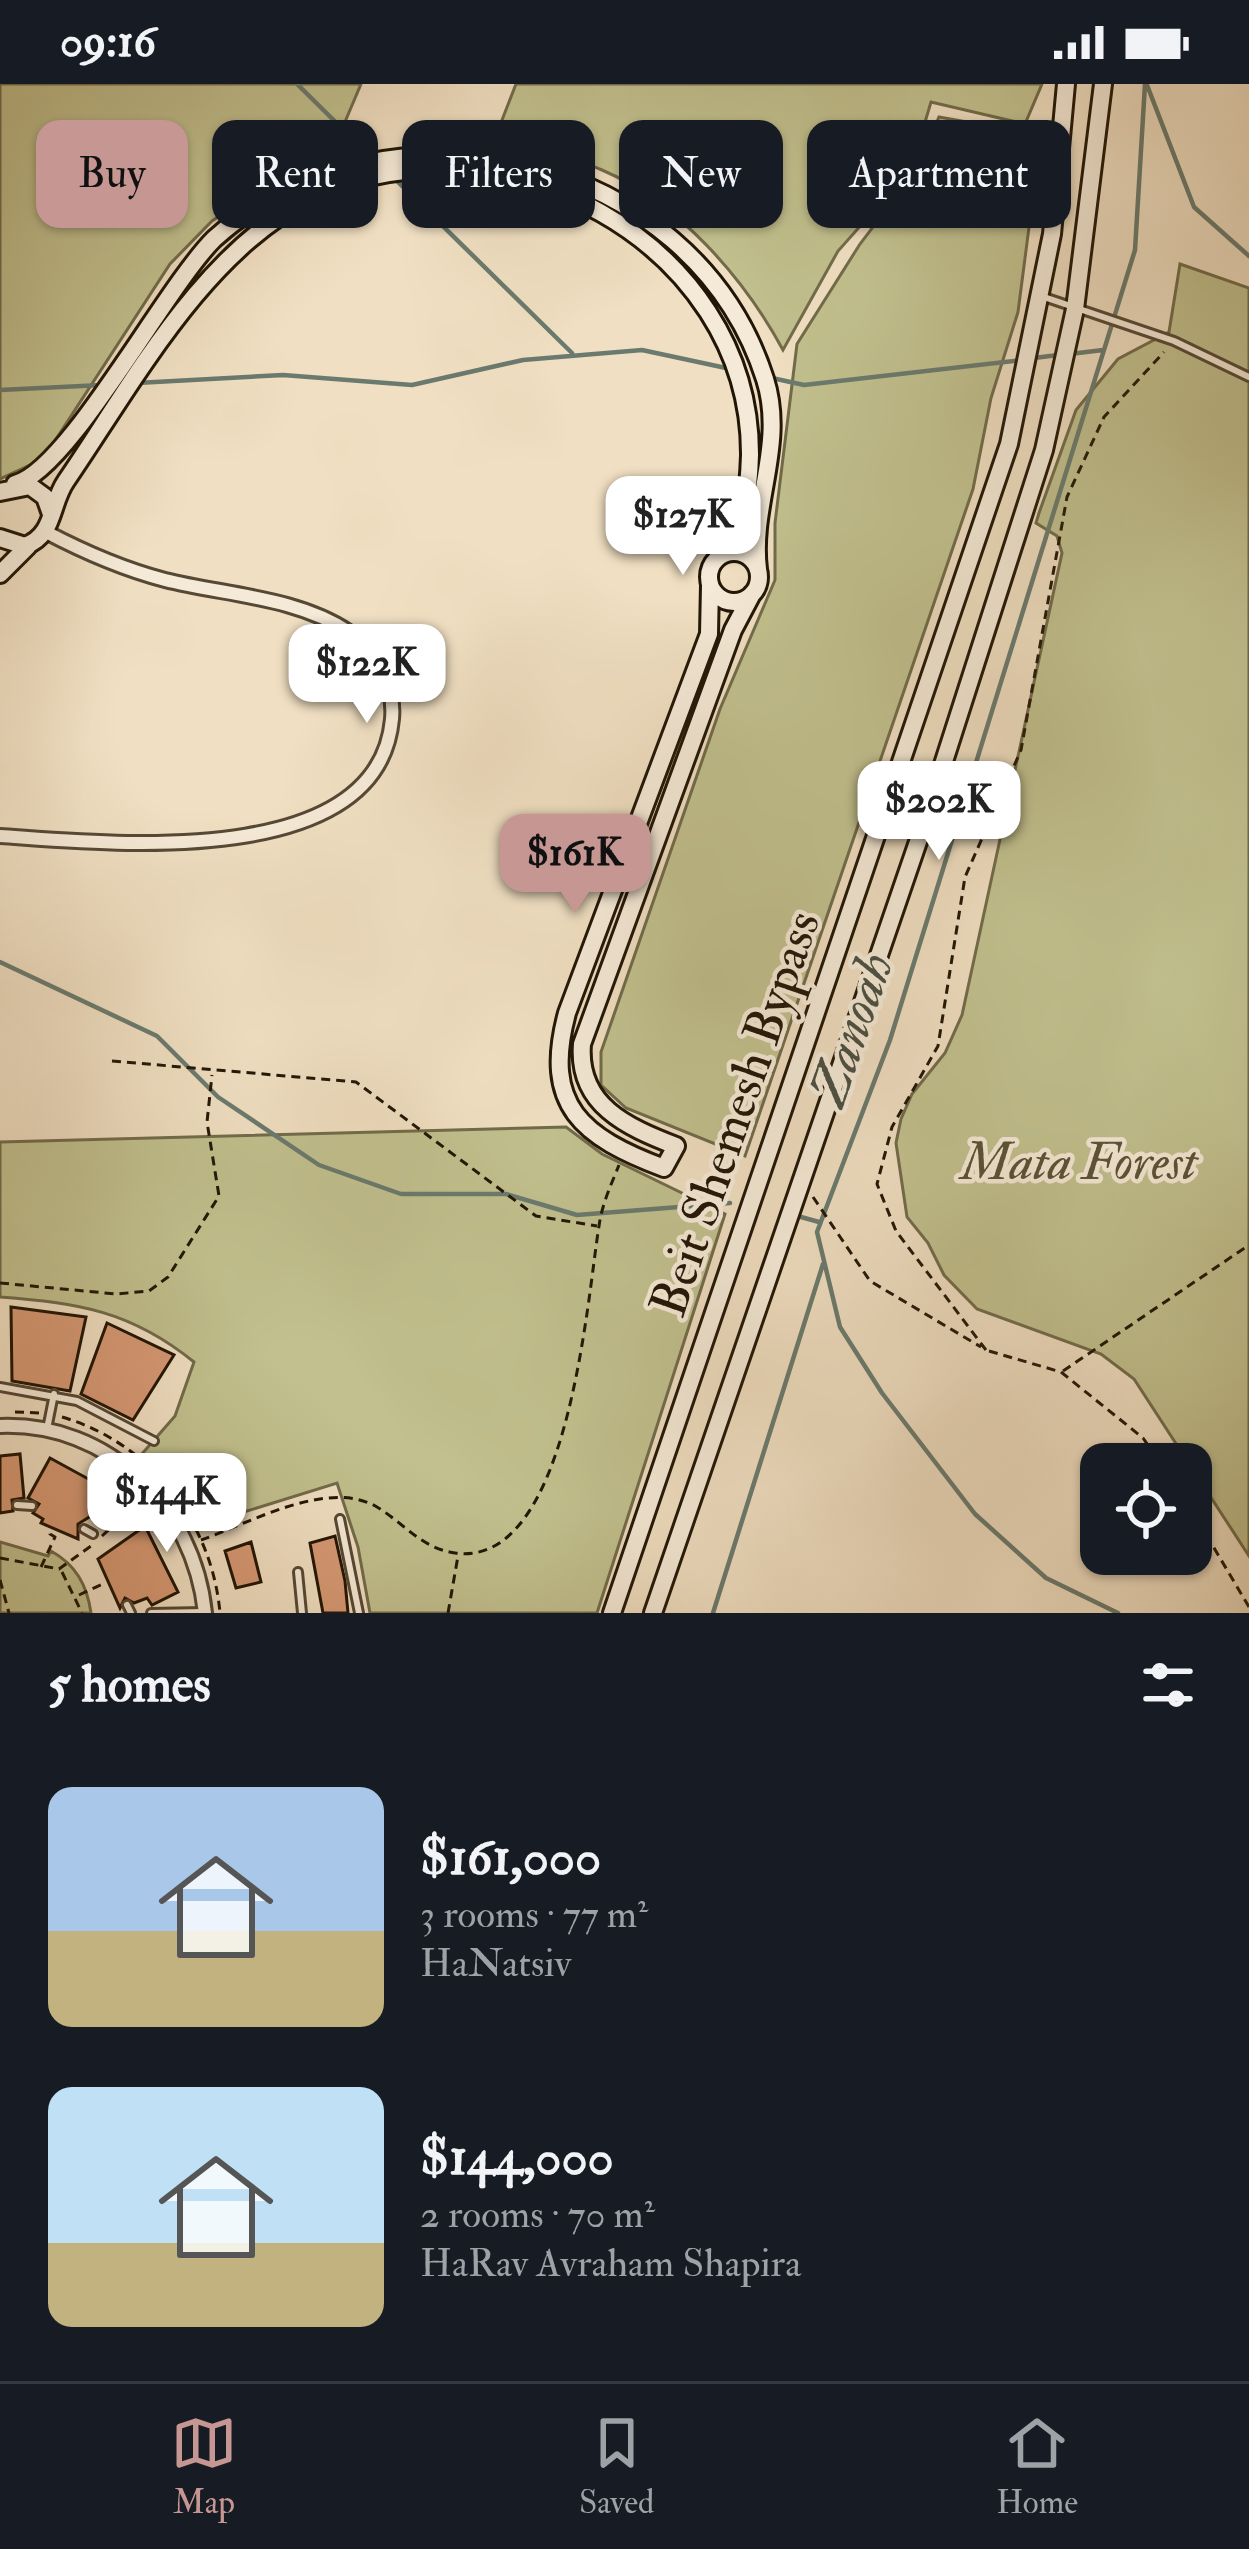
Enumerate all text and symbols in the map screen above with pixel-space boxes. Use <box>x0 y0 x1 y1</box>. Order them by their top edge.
text: 09:16 <box>60 14 156 70</box>
chip: Buy <box>36 120 188 228</box>
chip: Rent <box>212 120 378 228</box>
chip: Filters <box>402 120 595 228</box>
chip: New <box>619 120 783 228</box>
chip: Apartment <box>807 120 1071 228</box>
pin: $127K <box>599 476 767 578</box>
text: $127K <box>633 490 733 539</box>
pin: $122K <box>283 624 451 726</box>
text: $122K <box>316 638 418 687</box>
pin: $202K <box>855 761 1023 863</box>
text: $202K <box>885 775 993 824</box>
pin: $161K <box>491 814 659 916</box>
text: $161K <box>527 828 623 877</box>
street label: Beit Shemesh Bypass <box>637 903 835 1325</box>
water label: Zanoah <box>793 944 910 1117</box>
park label: Mata Forest <box>958 1131 1200 1195</box>
map controls <box>1080 1443 1212 1575</box>
button: locate <box>1080 1443 1212 1575</box>
pin: $144K <box>83 1453 251 1555</box>
text: $144K <box>114 1467 220 1516</box>
icon: filters <box>1135 1652 1201 1718</box>
text: 5 homes <box>48 1653 211 1717</box>
text: $161,000 <box>420 1826 601 1890</box>
icon: home <box>144 1835 288 1979</box>
text: 3 rooms · 77 m² <box>420 1890 648 1939</box>
text: HaNatsiv <box>420 1939 571 1988</box>
text: $144,000 <box>420 2126 614 2190</box>
icon: home <box>144 2135 288 2279</box>
text: 2 rooms · 70 m² <box>420 2190 655 2239</box>
text: HaRav Avraham Shapira <box>420 2239 801 2288</box>
tab: Map <box>171 2410 237 2523</box>
tab: Saved <box>579 2410 654 2523</box>
tab: Home <box>996 2410 1078 2523</box>

